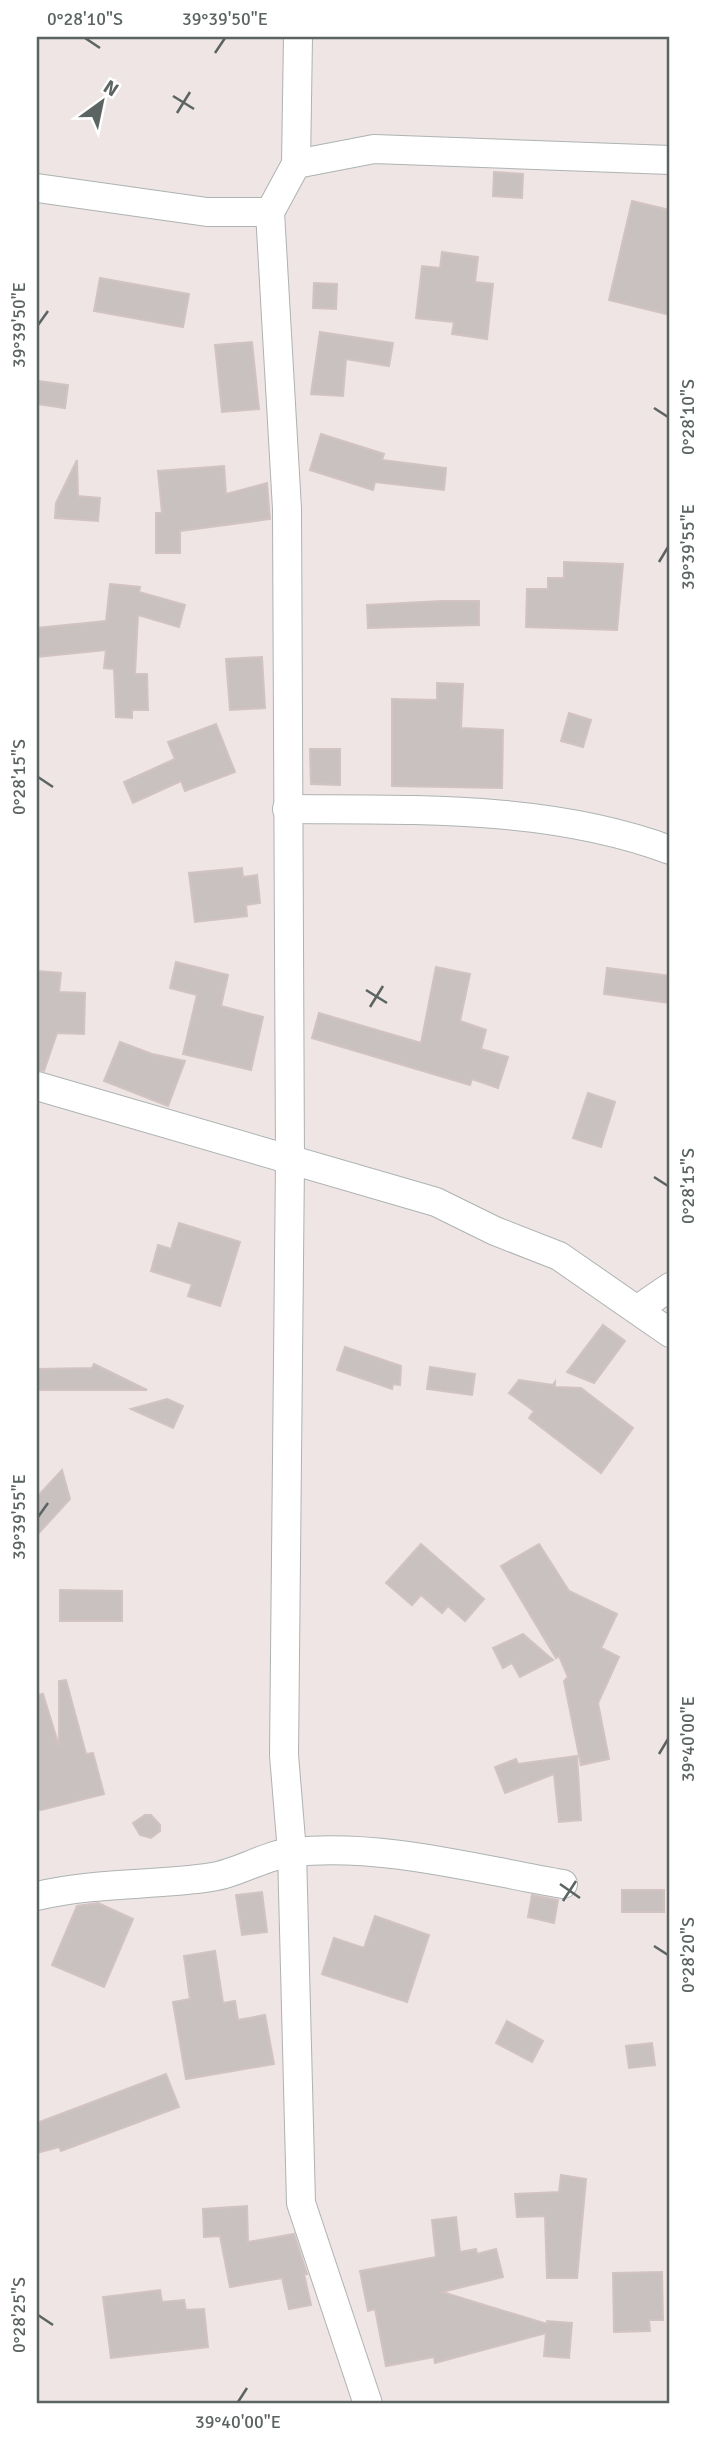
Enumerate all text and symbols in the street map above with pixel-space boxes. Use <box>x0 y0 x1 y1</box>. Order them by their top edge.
text: 0°28'10"S <box>47 8 123 30</box>
text: 39°39'50"E <box>182 8 268 30</box>
north arrow <box>66 66 136 136</box>
text: N <box>99 75 123 102</box>
text: 39°39'50"E <box>8 282 30 368</box>
text: 0°28'10"S <box>677 379 699 455</box>
text: 39°39'55"E <box>677 504 699 590</box>
text: 0°28'15"S <box>8 739 30 815</box>
text: 0°28'15"S <box>677 1148 699 1224</box>
text: 39°39'55"E <box>8 1474 30 1560</box>
text: 39°40'00"E <box>677 1696 699 1782</box>
text: 0°28'20"S <box>677 1917 699 1993</box>
text: 0°28'25"S <box>8 2277 30 2353</box>
text: 39°40'00"E <box>195 2411 281 2433</box>

